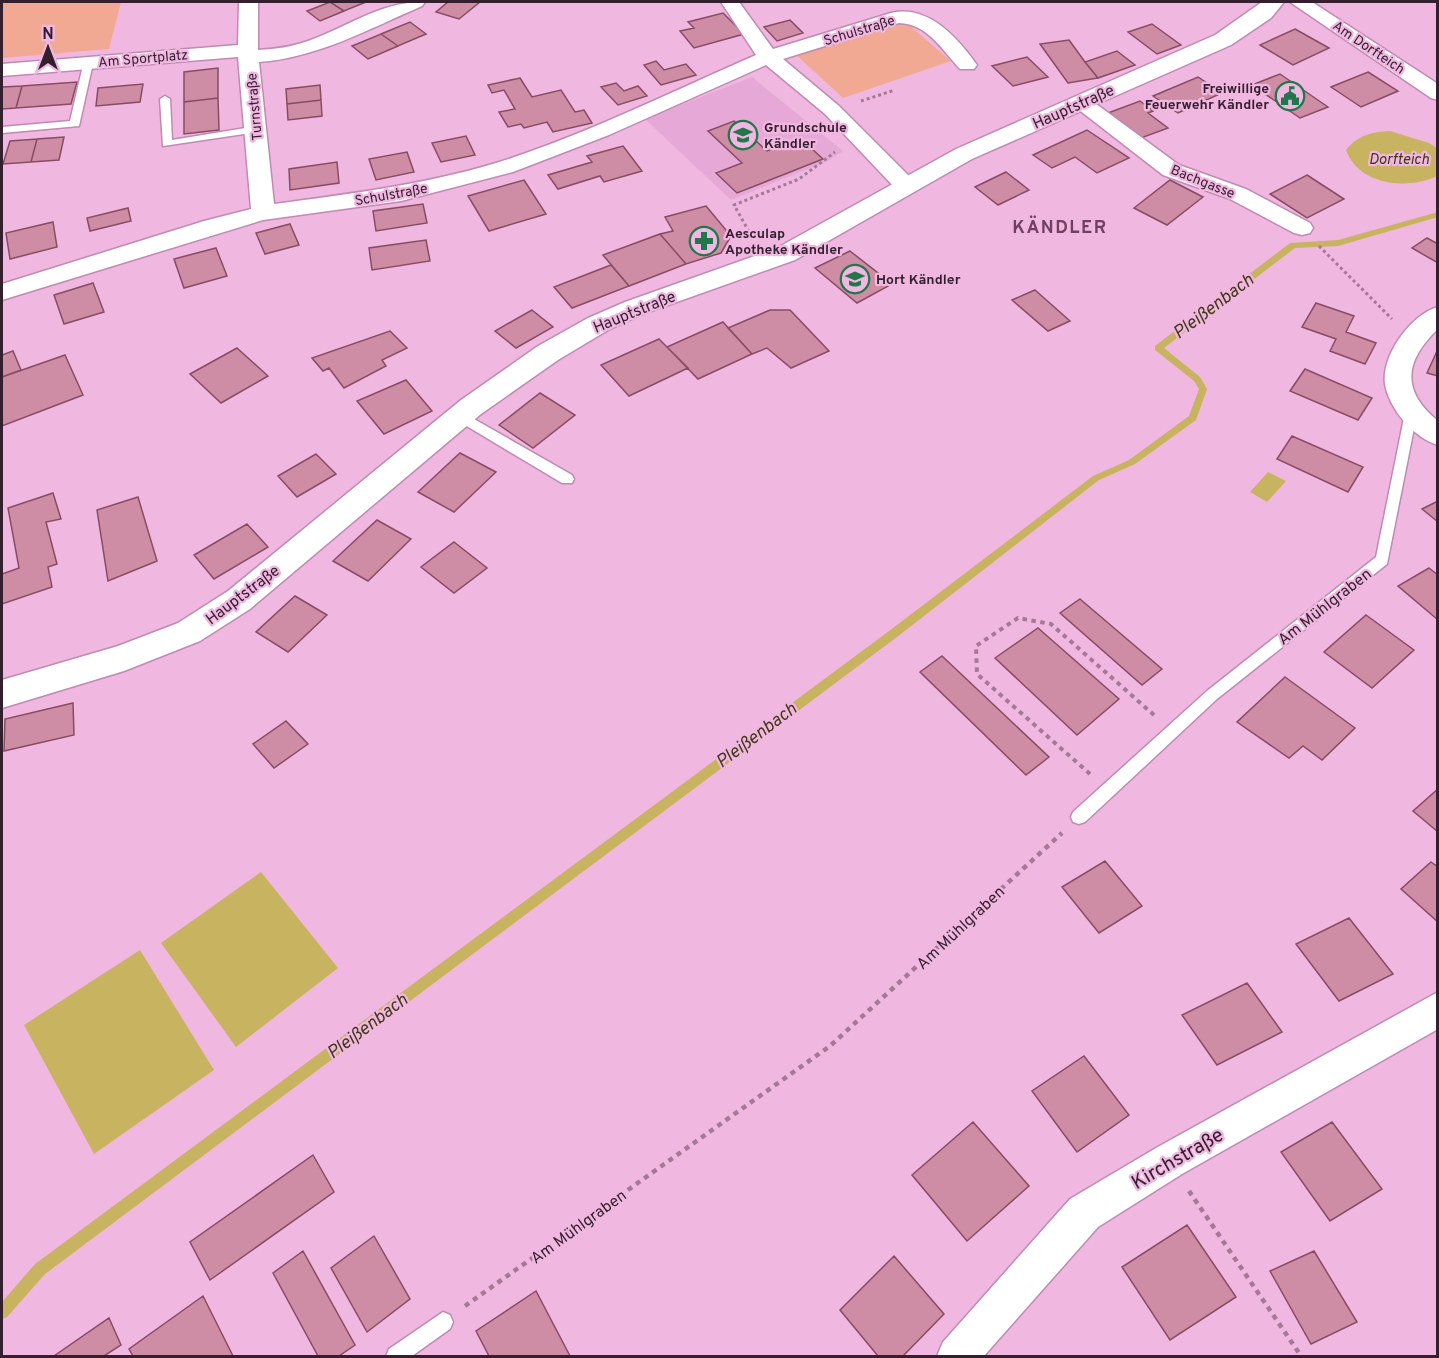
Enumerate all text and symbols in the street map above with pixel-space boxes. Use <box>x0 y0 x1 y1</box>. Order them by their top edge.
street label: Schulstraße <box>822 13 897 50</box>
north arrow <box>18 18 78 78</box>
street label: Am Dorfteich <box>1329 18 1407 79</box>
text: N <box>42 25 54 45</box>
street label: Am Sportplatz <box>97 47 189 72</box>
street label: Turnstraße <box>244 72 267 141</box>
public building icon: Freiwillige Feuerwehr Kändler <box>1274 80 1306 112</box>
street label: Hauptstraße <box>1030 81 1118 135</box>
place label: Freiwillige Feuerwehr Kändler <box>1145 81 1269 114</box>
school or university icon: Grundschule Kändler <box>727 119 759 151</box>
place label: Grundschule Kändler <box>764 120 847 153</box>
water label: Dorfteich <box>1369 151 1429 170</box>
street label: Bachgasse <box>1168 162 1237 203</box>
street label: Schulstraße <box>354 181 429 210</box>
district label: KÄNDLER <box>1012 215 1108 240</box>
pharmacy icon: Aesculap Apotheke Kändler <box>688 225 720 257</box>
place label: Aesculap Apotheke Kändler <box>725 226 843 259</box>
school or university icon: Hort Kändler <box>839 263 871 295</box>
water label: Pleißenbach <box>1169 269 1259 345</box>
place label: Hort Kändler <box>876 272 961 289</box>
street label: Hauptstraße <box>590 287 679 339</box>
street label: Hauptstraße <box>202 561 284 630</box>
street label: Am Mühlgraben <box>1274 565 1376 650</box>
water label: Pleißenbach <box>712 698 802 774</box>
street label: Am Mühlgraben <box>913 882 1010 975</box>
water label: Pleißenbach <box>323 989 413 1065</box>
street label: Kirchstraße <box>1127 1123 1229 1197</box>
street label: Am Mühlgraben <box>527 1186 631 1269</box>

